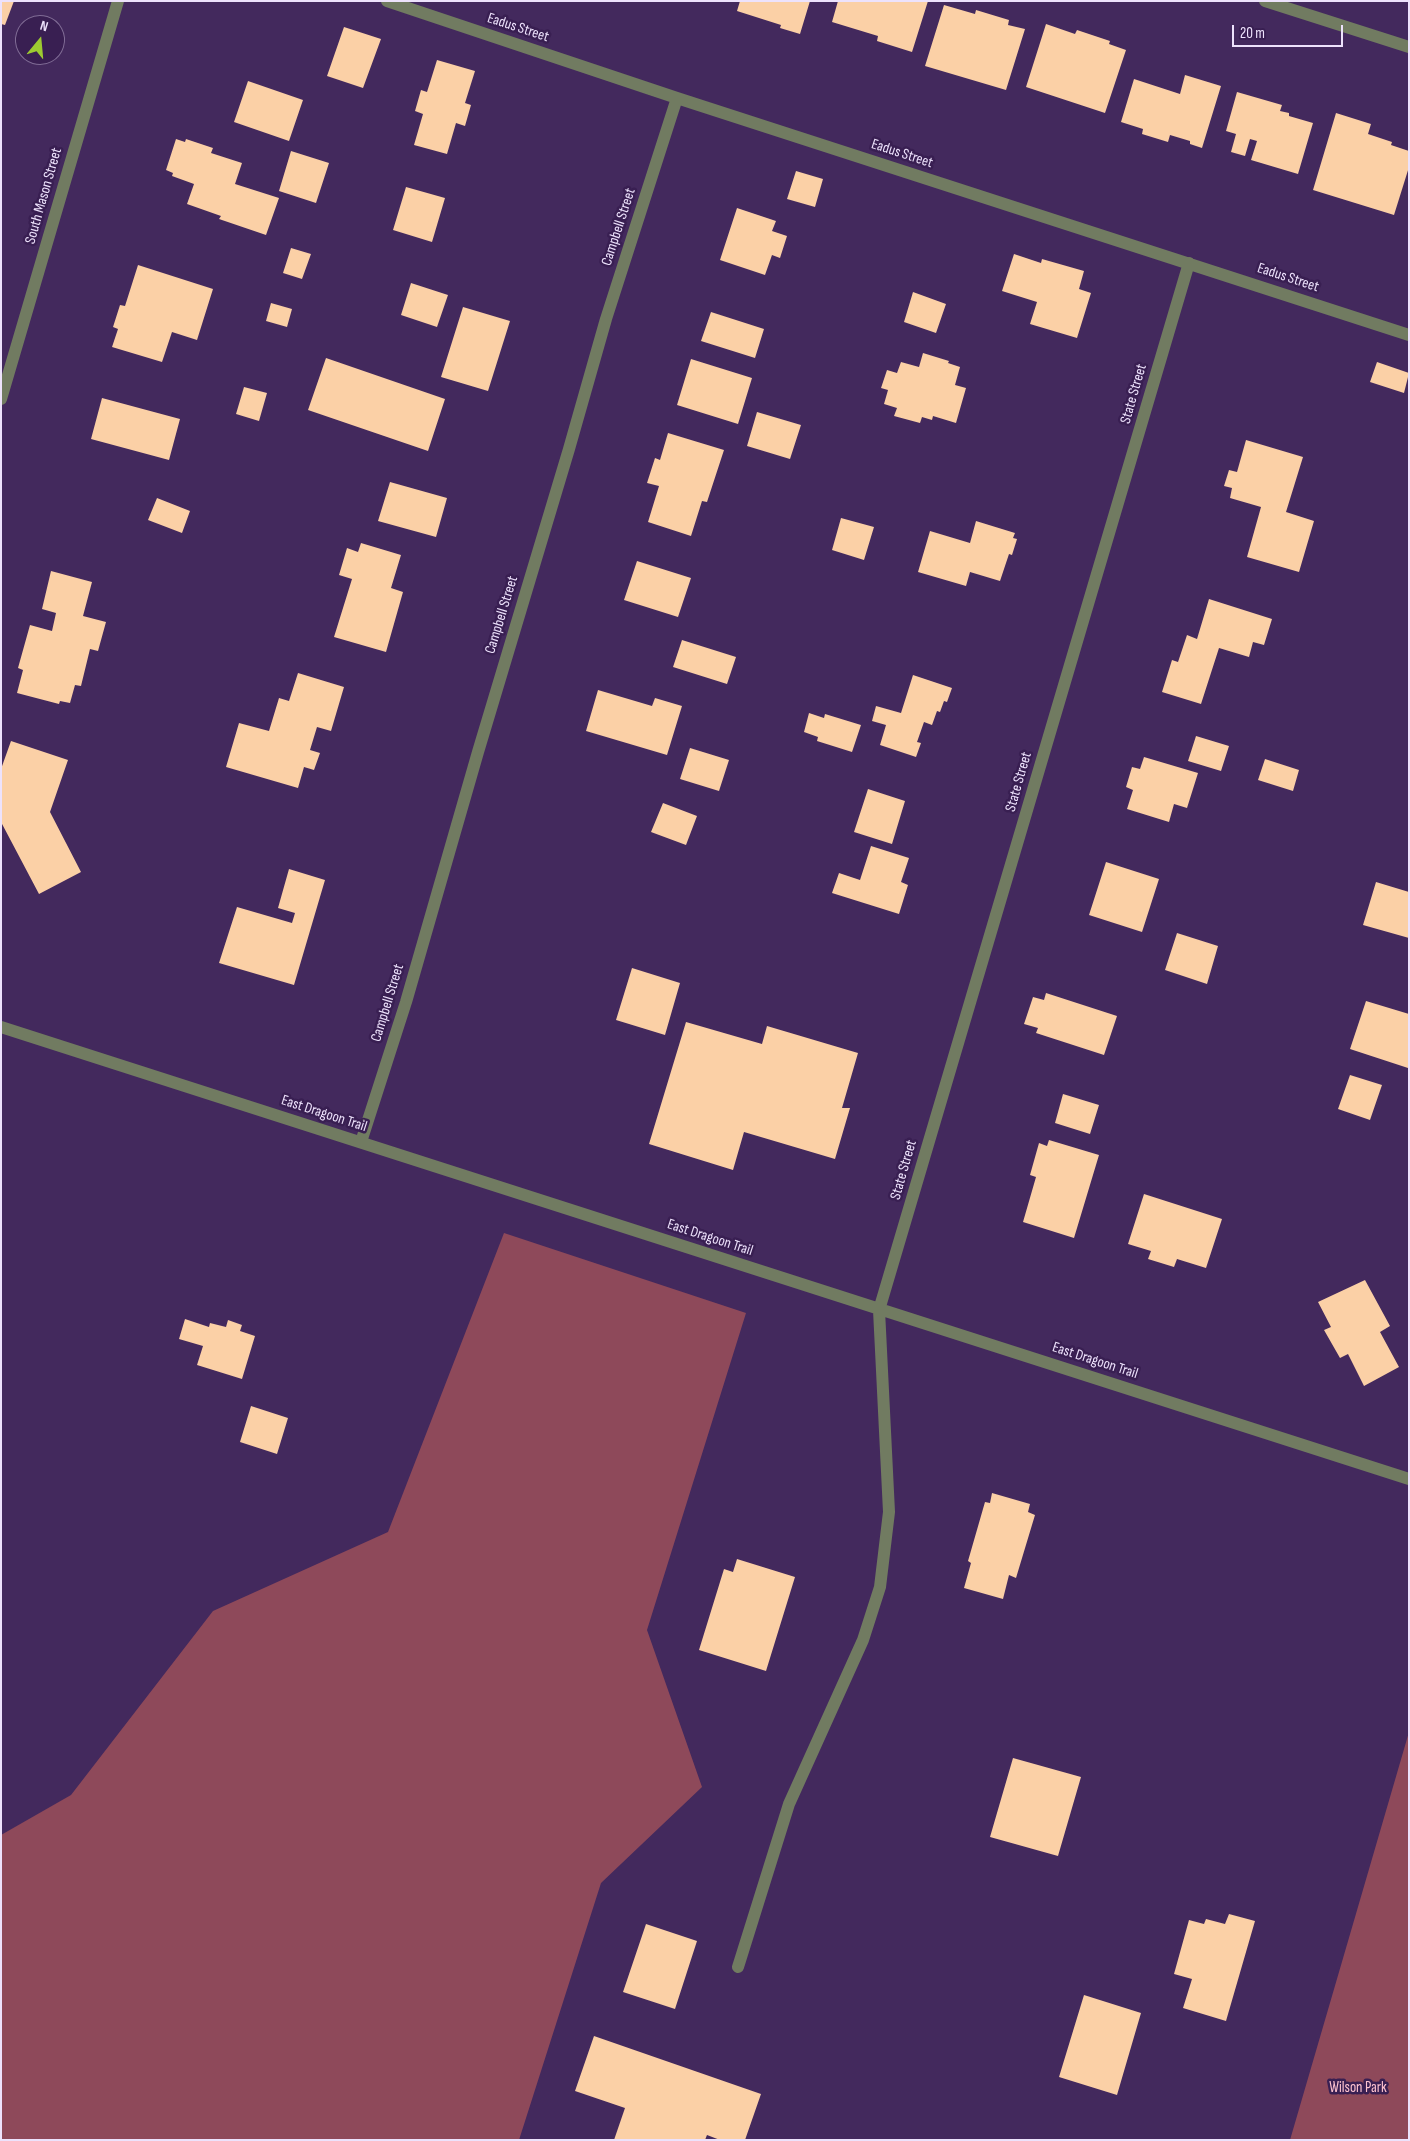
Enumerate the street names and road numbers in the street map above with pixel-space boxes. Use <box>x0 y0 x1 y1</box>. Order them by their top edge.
street label: Eadus Street <box>485 10 551 46</box>
street label: Eadus Street <box>869 136 935 172</box>
street label: South Mason Street <box>22 146 66 246</box>
street label: Campbell Street <box>598 186 640 268</box>
street label: Eadus Street <box>1255 260 1321 296</box>
street label: State Street <box>1117 362 1151 426</box>
street label: Campbell Street <box>482 574 522 656</box>
street label: State Street <box>1002 750 1036 814</box>
street label: Campbell Street <box>368 962 408 1044</box>
street label: East Dragoon Trail <box>279 1092 369 1136</box>
street label: State Street <box>887 1138 921 1202</box>
street label: East Dragoon Trail <box>665 1216 755 1260</box>
street label: East Dragoon Trail <box>1050 1339 1140 1383</box>

